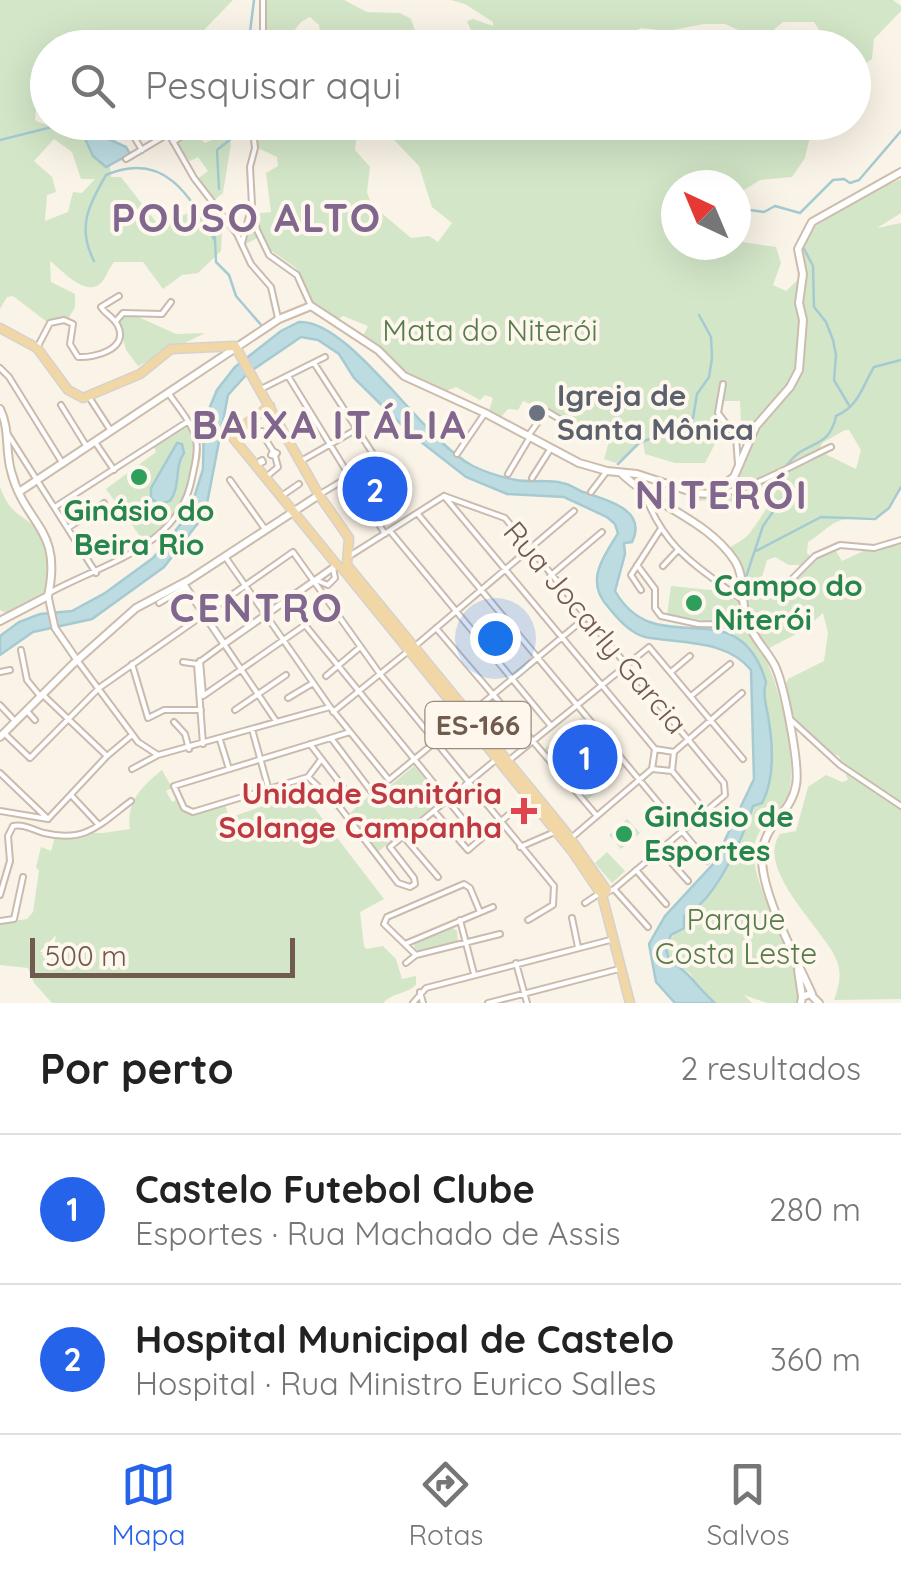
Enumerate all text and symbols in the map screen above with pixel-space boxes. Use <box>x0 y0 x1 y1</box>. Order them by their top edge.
search box <box>30 30 871 140</box>
icon: search <box>65 58 120 113</box>
text: Pesquisar aqui <box>145 61 401 109</box>
north arrow <box>661 170 751 260</box>
district label: POUSO ALTO <box>111 192 383 242</box>
park label: Mata do Niterói <box>382 311 598 349</box>
place label: Igreja de Santa Mônica <box>557 376 754 448</box>
district label: BAIXA ITÁLIA <box>192 399 468 449</box>
marker: Igreja de Santa Mônica <box>526 402 548 424</box>
pin: 2 <box>342 452 408 526</box>
marker: Ginásio do Beira Rio <box>128 466 150 488</box>
district label: NITERÓI <box>635 469 809 519</box>
place label: Ginásio do Beira Rio <box>64 491 214 563</box>
street label: Rua Jocarly Garcia <box>496 513 696 741</box>
place label: Campo do Niterói <box>714 566 863 638</box>
district label: CENTRO <box>170 582 344 632</box>
marker: Campo do Niterói <box>683 592 705 614</box>
your location <box>470 613 521 664</box>
road number: ES-166 <box>426 702 530 748</box>
pin: 1 <box>552 720 618 794</box>
place label: Unidade Sanitária Solange Campanha <box>219 774 502 846</box>
place label: Ginásio de Esportes <box>644 797 794 869</box>
marker: Unidade Sanitária Solange Campanha <box>511 798 537 824</box>
marker: Ginásio de Esportes <box>613 823 635 845</box>
park label: Parque Costa Leste <box>655 900 817 972</box>
scale bar <box>30 933 295 978</box>
text: 500 m <box>45 938 127 973</box>
text: Por perto <box>40 1042 234 1095</box>
text: 2 resultados <box>680 1048 861 1088</box>
text: Castelo Futebol Clube <box>135 1165 535 1213</box>
text: 1 <box>66 1189 79 1229</box>
text: 280 m <box>769 1189 861 1229</box>
text: Esportes · Rua Machado de Assis <box>135 1213 620 1253</box>
text: Hospital Municipal de Castelo <box>135 1315 674 1363</box>
text: 2 <box>63 1339 82 1379</box>
text: 360 m <box>770 1339 861 1379</box>
text: Hospital · Rua Ministro Eurico Salles <box>135 1363 656 1403</box>
tab: Mapa <box>111 1457 186 1552</box>
tab: Rotas <box>408 1457 484 1552</box>
tab: Salvos <box>706 1457 790 1552</box>

